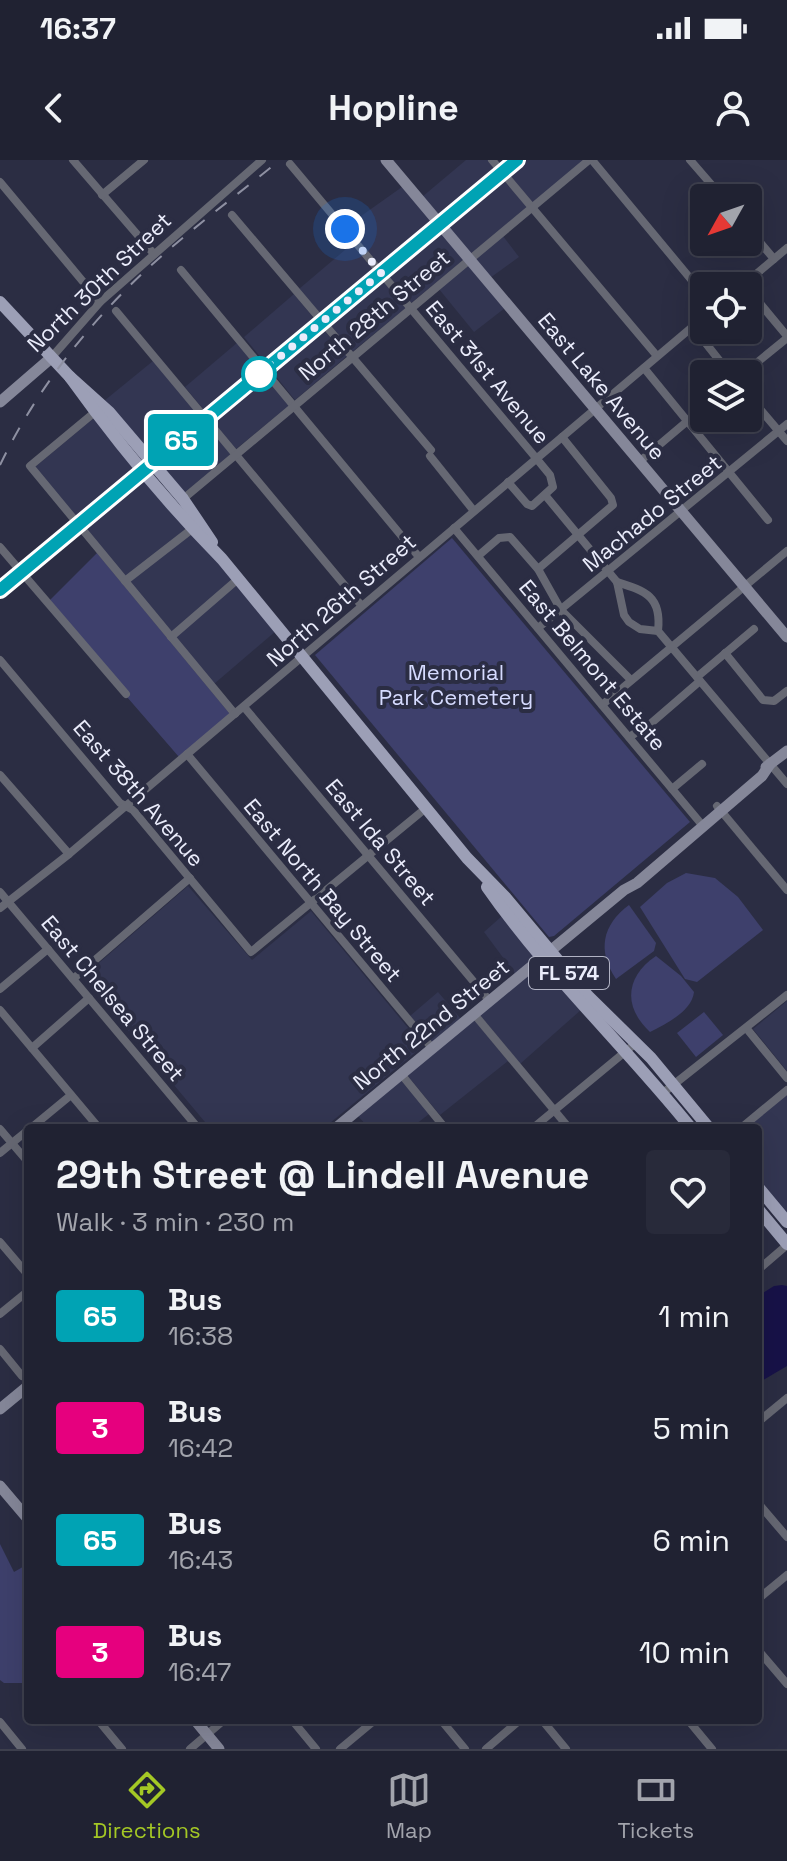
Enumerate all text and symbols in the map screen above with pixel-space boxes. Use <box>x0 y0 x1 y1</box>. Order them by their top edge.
text: 16:37 <box>40 9 116 48</box>
text: Hopline <box>328 85 459 131</box>
icon: back <box>32 86 76 130</box>
icon: person <box>711 86 755 130</box>
north arrow <box>690 184 762 256</box>
map controls <box>690 184 762 432</box>
street label: North 30th Street <box>21 206 177 358</box>
your location <box>325 209 365 249</box>
street label: North 28th Street <box>293 243 455 387</box>
button: locate <box>690 272 762 344</box>
street label: East 31st Avenue <box>420 295 556 449</box>
street label: East Lake Avenue <box>532 306 672 466</box>
unlabelled marker <box>242 357 276 391</box>
button: layers <box>690 360 762 432</box>
line badge: 65 <box>145 414 217 466</box>
text: 65 <box>164 422 198 458</box>
street label: Machado Street <box>577 448 727 578</box>
street label: North 26th Street <box>261 527 421 673</box>
street label: East Belmont Estate <box>513 574 673 756</box>
park label: Memorial Park Cemetery <box>379 658 533 711</box>
street label: East 38th Avenue <box>68 714 210 872</box>
street label: East Ida Street <box>320 773 442 911</box>
street label: East North Bay Street <box>238 792 408 988</box>
street label: East Chelsea Street <box>35 909 191 1087</box>
street label: North 22nd Street <box>347 952 515 1096</box>
road number: FL 574 <box>529 957 609 989</box>
button: heart <box>646 1150 730 1234</box>
text: 29th Street @ Lindell Avenue <box>56 1151 589 1199</box>
text: Walk · 3 min · 230 m <box>56 1205 294 1239</box>
text: Bus <box>168 1280 222 1319</box>
text: 1 min <box>658 1297 730 1336</box>
text: 65 <box>83 1298 117 1334</box>
text: 16:38 <box>168 1319 233 1353</box>
text: Bus <box>168 1392 222 1431</box>
text: 5 min <box>653 1409 730 1448</box>
text: 3 <box>91 1410 109 1446</box>
text: 16:42 <box>168 1431 233 1465</box>
text: Bus <box>168 1504 222 1543</box>
text: 6 min <box>652 1521 730 1560</box>
text: 65 <box>83 1522 117 1558</box>
text: 16:43 <box>168 1543 233 1577</box>
text: Bus <box>168 1616 222 1655</box>
text: 10 min <box>639 1633 730 1672</box>
text: 3 <box>91 1634 109 1670</box>
text: 16:47 <box>168 1655 231 1689</box>
tab: Directions <box>93 1768 201 1844</box>
tab: Map <box>386 1768 432 1844</box>
tab: Tickets <box>617 1768 694 1844</box>

